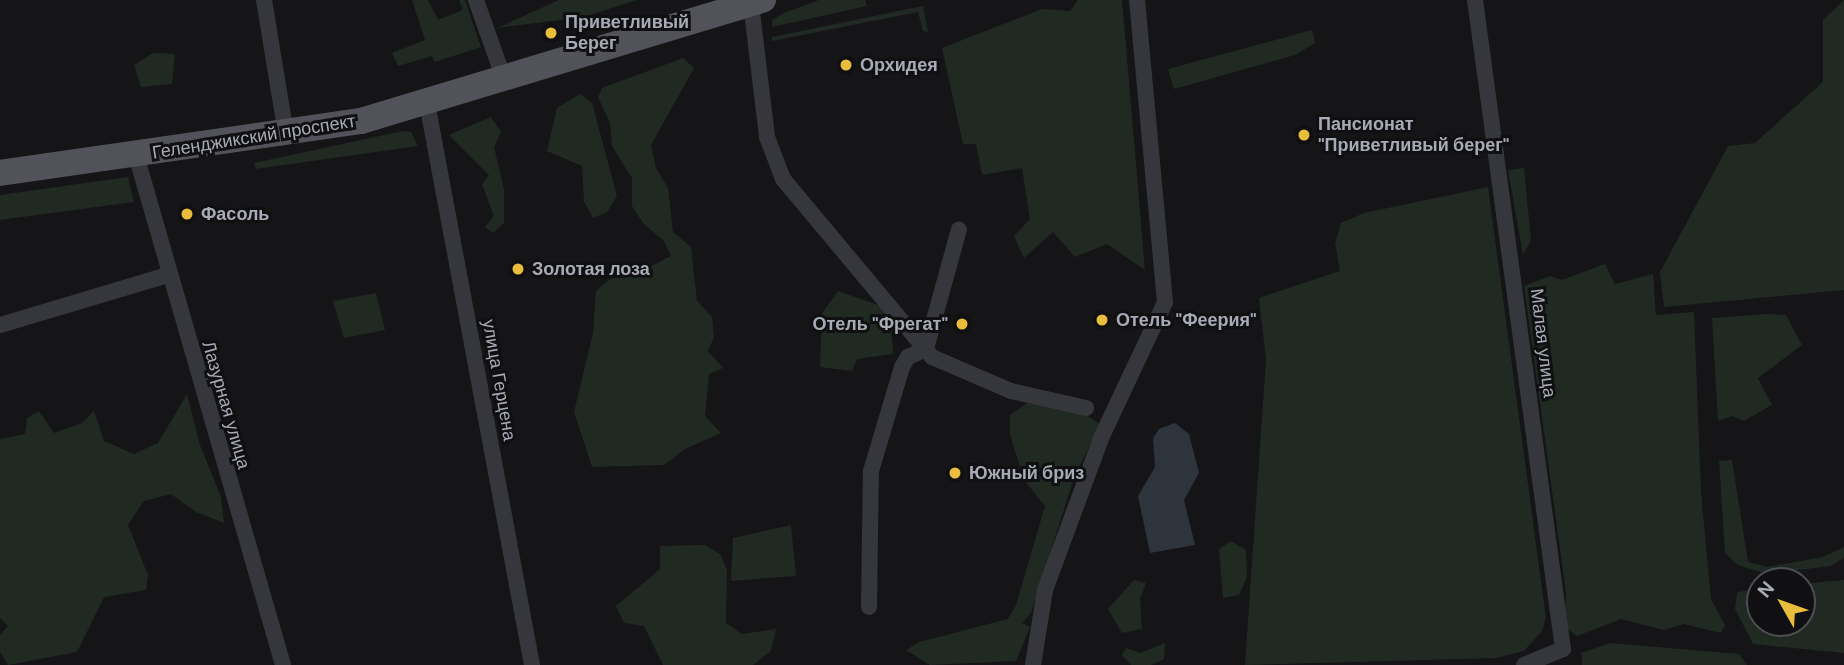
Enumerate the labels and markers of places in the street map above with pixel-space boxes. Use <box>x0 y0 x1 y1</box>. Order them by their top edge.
place label: Приветливый Берег <box>565 12 689 54</box>
marker: Приветливый Берег <box>543 25 559 41</box>
place label: Орхидея <box>860 54 938 76</box>
marker: Орхидея <box>838 57 854 73</box>
place label: Пансионат "Приветливый берег" <box>1318 114 1509 156</box>
marker: Пансионат "Приветливый берег" <box>1296 127 1312 143</box>
place label: Фасоль <box>201 203 269 225</box>
marker: Фасоль <box>179 206 195 222</box>
place label: Золотая лоза <box>532 258 650 280</box>
marker: Золотая лоза <box>510 261 526 277</box>
place label: Отель "Феерия" <box>1116 309 1257 331</box>
marker: Отель "Феерия" <box>1094 312 1110 328</box>
place label: Отель "Фрегат" <box>813 313 948 335</box>
marker: Отель "Фрегат" <box>954 316 970 332</box>
place label: Южный бриз <box>969 462 1084 484</box>
marker: Южный бриз <box>947 465 963 481</box>

